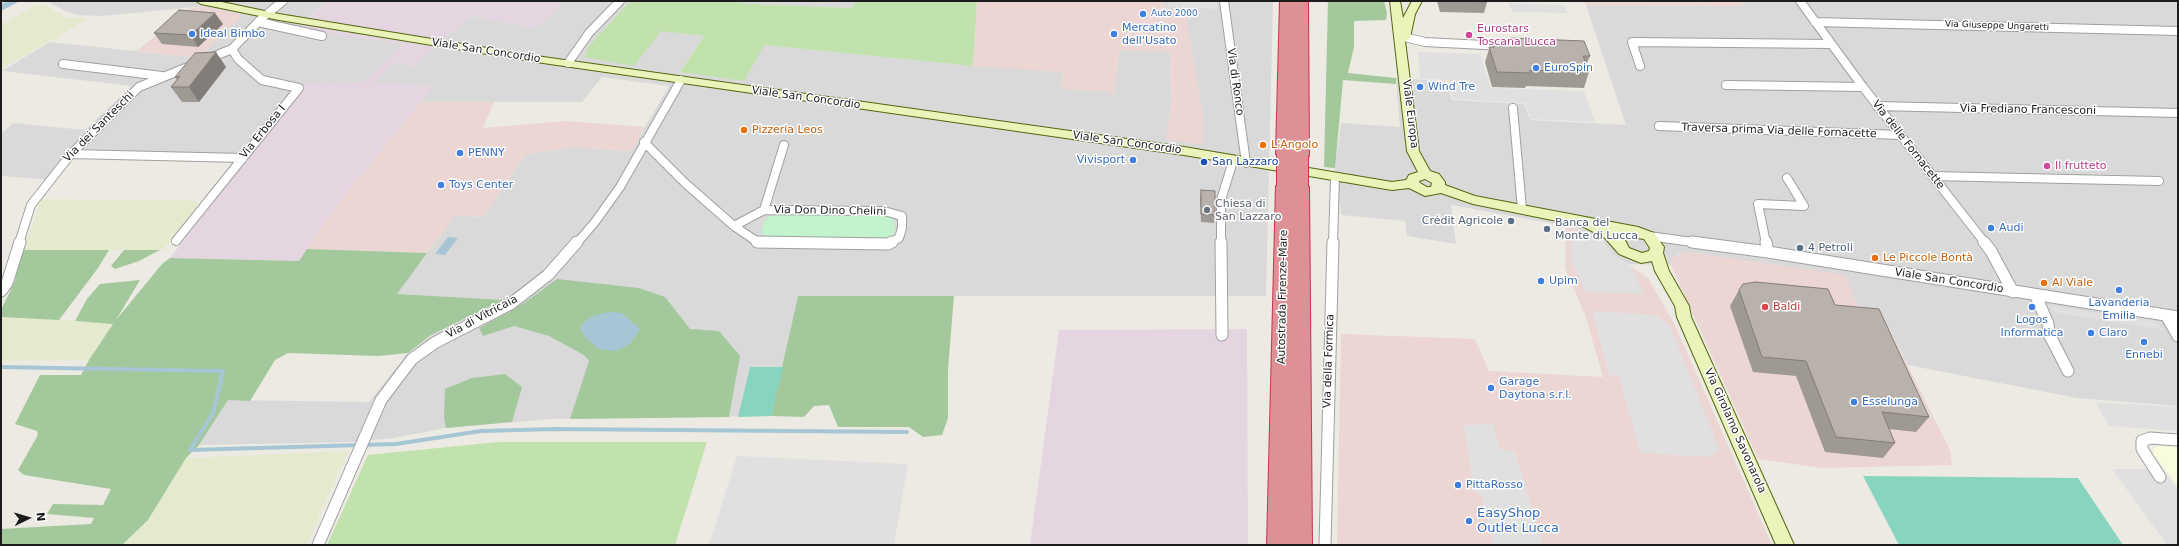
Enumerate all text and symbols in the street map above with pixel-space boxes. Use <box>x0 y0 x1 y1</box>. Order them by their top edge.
marker: Auto 2000 <box>1138 9 1148 19</box>
place label: Auto 2000 <box>1151 9 1198 19</box>
street label: Via Giuseppe Ungaretti <box>1945 19 2049 33</box>
place label: Mercatino dell'Usato <box>1122 21 1176 47</box>
place label: Eurostars Toscana Lucca <box>1477 22 1556 48</box>
place label: Ideal Bimbo <box>200 27 265 41</box>
marker: Ideal Bimbo <box>187 29 197 39</box>
marker: Mercatino dell'Usato <box>1109 29 1119 39</box>
marker: Eurostars Toscana Lucca <box>1464 30 1474 40</box>
street label: Viale San Concordio <box>431 36 541 66</box>
street label: Via di Ronco <box>1224 48 1246 116</box>
place label: EuroSpin <box>1544 61 1593 75</box>
marker: EuroSpin <box>1531 63 1541 73</box>
street label: Viale Europa <box>1399 79 1421 149</box>
place label: Wind Tre <box>1428 80 1475 94</box>
marker: Wind Tre <box>1415 82 1425 92</box>
street label: Viale San Concordio <box>751 84 861 112</box>
street label: Via dei Santeschi <box>61 89 137 165</box>
street label: Via delle Fornacette <box>1869 98 1947 192</box>
street label: Via Frediano Francesconi <box>1960 102 2096 118</box>
street label: Via Erbosa I <box>237 103 289 161</box>
street label: Traversa prima Via delle Fornacette <box>1681 121 1877 141</box>
place label: Pizzeria Leos <box>752 123 823 137</box>
marker: Pizzeria Leos <box>739 125 749 135</box>
street label: Viale San Concordio <box>1072 129 1182 157</box>
place label: L'Angolo <box>1271 138 1318 152</box>
marker: L'Angolo <box>1258 140 1268 150</box>
place label: PENNY <box>468 146 505 160</box>
marker: PENNY <box>455 148 465 158</box>
place label: Vivisport <box>1077 153 1125 167</box>
marker: Vivisport <box>1128 155 1138 165</box>
place label: San Lazzaro <box>1212 155 1278 169</box>
marker: San Lazzaro <box>1199 157 1209 167</box>
place label: Il frutteto <box>2055 159 2107 173</box>
marker: Il frutteto <box>2042 161 2052 171</box>
place label: Toys Center <box>449 178 513 192</box>
marker: Toys Center <box>436 180 446 190</box>
place label: Chiesa di San Lazzaro <box>1215 197 1281 223</box>
street label: Via Don Dino Chelini <box>774 203 886 219</box>
marker: Chiesa di San Lazzaro <box>1202 205 1212 215</box>
place label: Crédit Agricole <box>1422 214 1503 228</box>
marker: Crédit Agricole <box>1506 216 1516 226</box>
place label: Banca del Monte di Lucca <box>1555 216 1638 242</box>
place label: Audi <box>1999 221 2024 235</box>
marker: Audi <box>1986 223 1996 233</box>
marker: Banca del Monte di Lucca <box>1542 224 1552 234</box>
street label: Autostrada Firenze-Mare <box>1275 230 1291 364</box>
place label: 4 Petroli <box>1808 241 1853 255</box>
marker: 4 Petroli <box>1795 243 1805 253</box>
place label: Le Piccole Bontà <box>1883 251 1973 265</box>
marker: Le Piccole Bontà <box>1870 253 1880 263</box>
street label: Viale San Concordio <box>1894 266 2004 296</box>
place label: Upim <box>1549 274 1578 288</box>
marker: Upim <box>1536 276 1546 286</box>
place label: Al Viale <box>2052 276 2093 290</box>
marker: Al Viale <box>2039 278 2049 288</box>
marker: Lavanderia Emilia <box>2114 285 2124 295</box>
street label: Via di Vitricaia <box>444 293 520 341</box>
place label: Lavanderia Emilia <box>2088 296 2150 322</box>
place label: Baldi <box>1773 300 1800 314</box>
marker: Baldi <box>1760 302 1770 312</box>
marker: Logos Informatica <box>2027 302 2037 312</box>
place label: Logos Informatica <box>2001 313 2063 339</box>
street label: Via della Formica <box>1321 314 1337 408</box>
place label: Claro <box>2099 326 2127 340</box>
marker: Claro <box>2086 328 2096 338</box>
marker: Ennebi <box>2139 337 2149 347</box>
place label: Ennebi <box>2125 348 2163 362</box>
street label: Via Girolamo Savonarola <box>1701 366 1769 496</box>
place label: Garage Daytona s.r.l. <box>1499 375 1572 401</box>
marker: Garage Daytona s.r.l. <box>1486 383 1496 393</box>
place label: Esselunga <box>1862 395 1918 409</box>
marker: Esselunga <box>1849 397 1859 407</box>
place label: PittaRosso <box>1466 478 1523 492</box>
marker: PittaRosso <box>1453 480 1463 490</box>
north arrow <box>8 498 48 538</box>
place label: EasyShop Outlet Lucca <box>1477 506 1559 537</box>
text: N <box>34 512 47 522</box>
marker: EasyShop Outlet Lucca <box>1464 516 1474 526</box>

